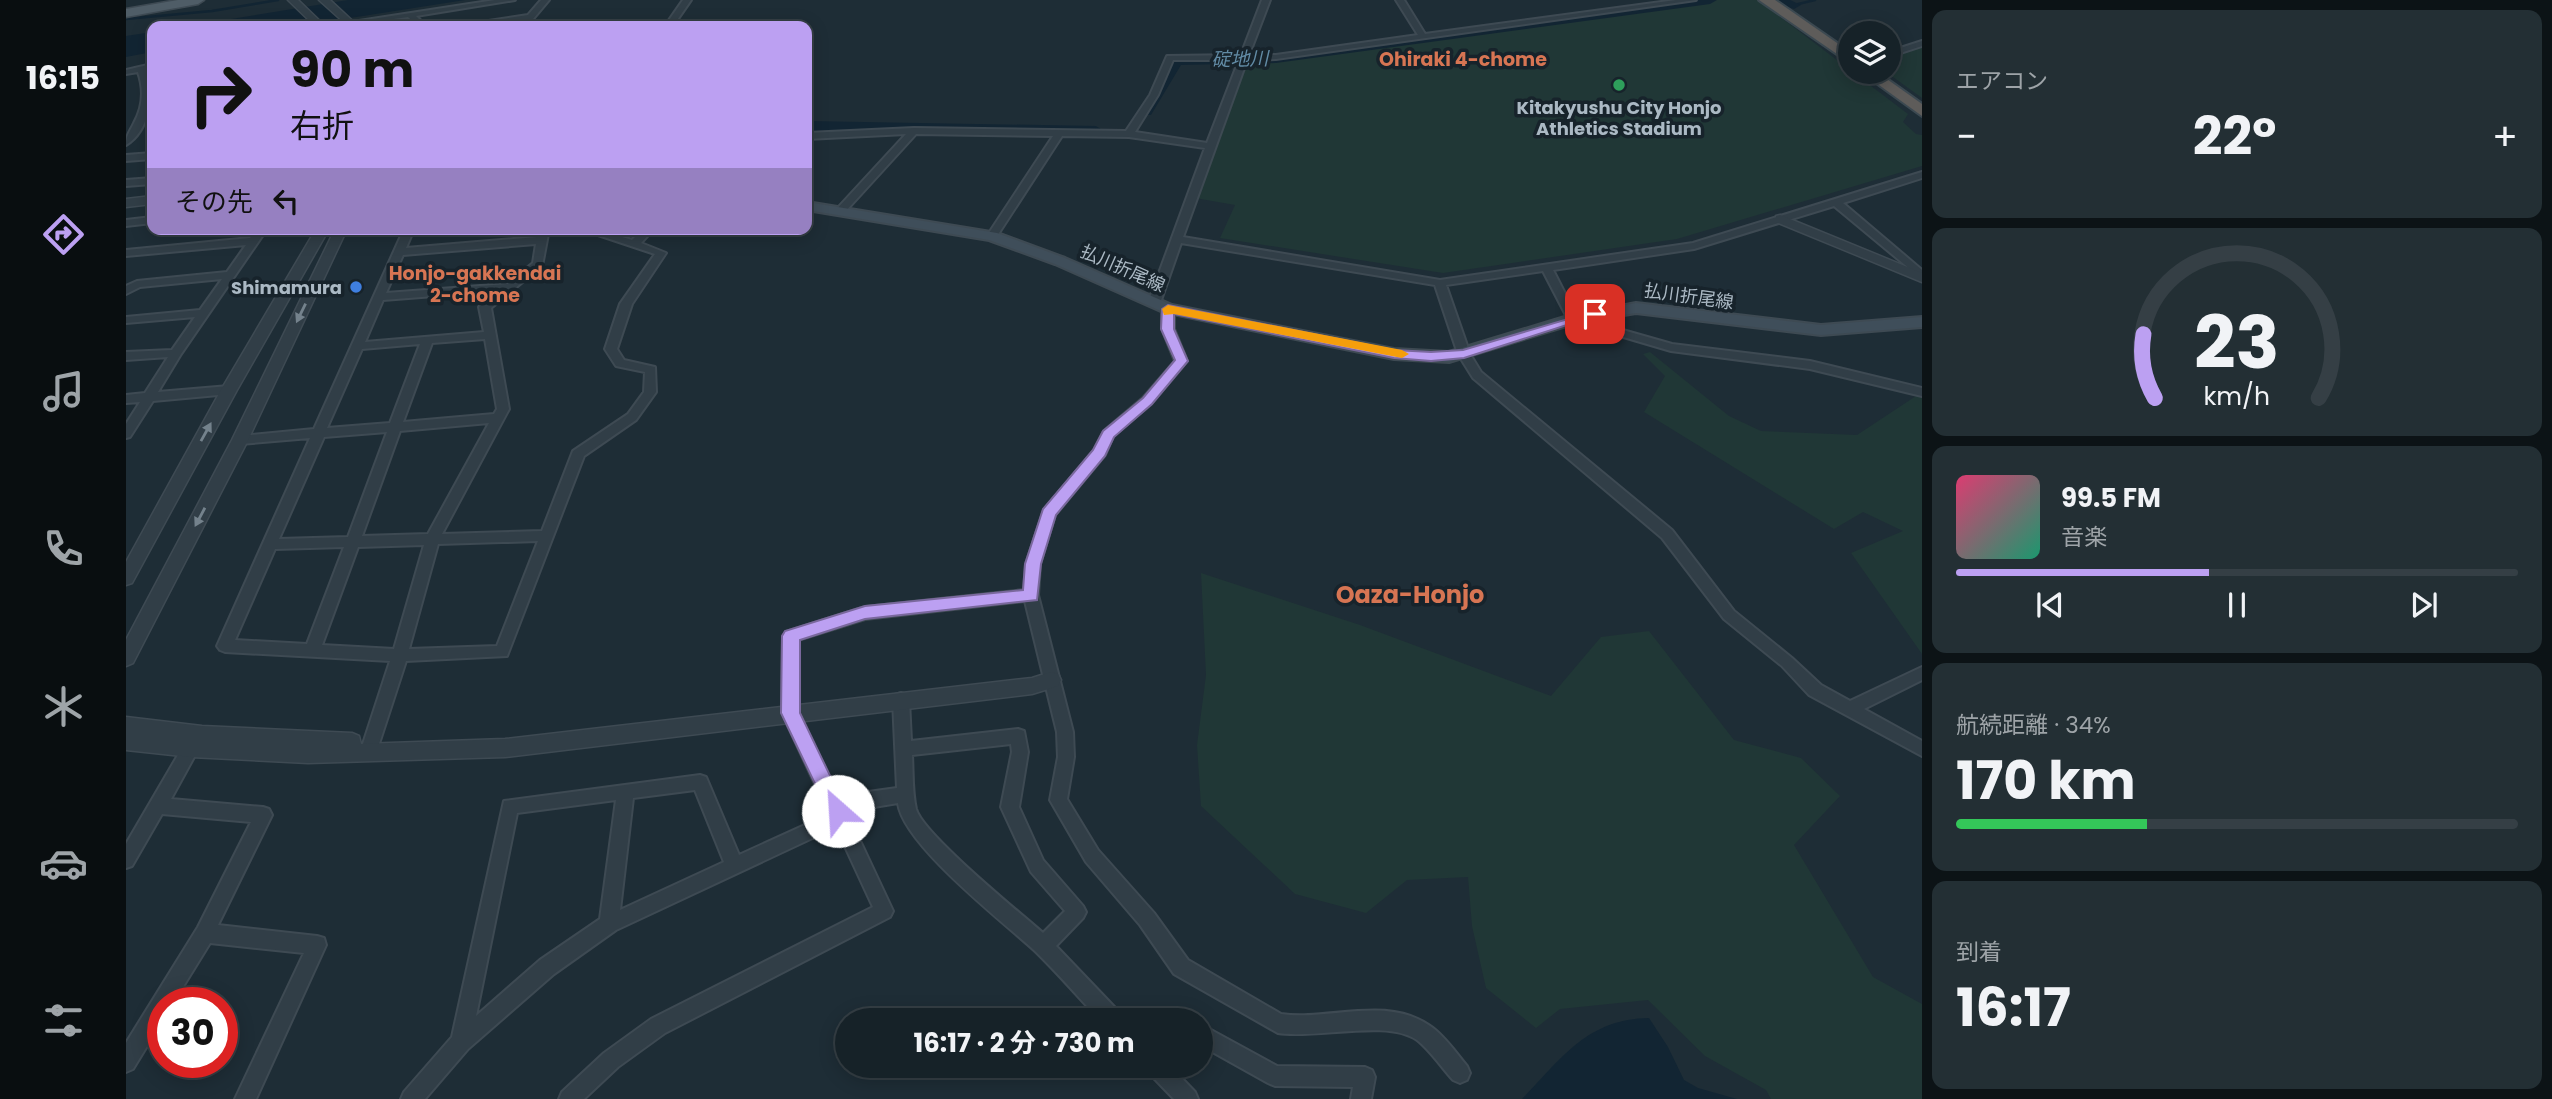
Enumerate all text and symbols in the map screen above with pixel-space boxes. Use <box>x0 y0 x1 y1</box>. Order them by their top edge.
map controls <box>1838 21 1901 84</box>
button: layers <box>1838 21 1901 84</box>
text: 90 m <box>290 36 414 104</box>
water label: 碇地川 <box>1211 45 1271 73</box>
district label: Ohiraki 4-chome <box>1379 46 1547 73</box>
icon: right <box>175 49 266 140</box>
text: 16:15 <box>26 55 100 100</box>
text: エアコン <box>1956 65 2048 97</box>
marker: Kitakyushu City Honjo Athletics Stadium <box>1611 77 1627 93</box>
place label: Kitakyushu City Honjo Athletics Stadium <box>1516 95 1722 141</box>
text: 22° <box>2193 100 2276 173</box>
text: 右折 <box>290 103 354 148</box>
text: − <box>1956 110 1977 163</box>
text: + <box>2492 110 2518 163</box>
icon: left <box>267 182 305 220</box>
text: その先 <box>175 184 253 220</box>
icon: directions <box>39 210 88 259</box>
street label: 払川折尾線 <box>1077 238 1169 298</box>
district label: Honjo-gakkendai 2-chome <box>389 260 561 309</box>
place label: Shimamura <box>231 275 342 300</box>
street label: 払川折尾線 <box>1643 277 1735 315</box>
marker: Shimamura <box>348 279 364 295</box>
pin <box>1565 284 1625 344</box>
text: 23 <box>2194 292 2280 393</box>
icon: arrive <box>1576 295 1614 333</box>
one-way arrow <box>296 303 307 323</box>
icon: music <box>39 367 88 416</box>
text: km/h <box>2204 378 2270 413</box>
one-way arrow <box>200 423 212 442</box>
text: 99.5 FM <box>2061 480 2161 516</box>
one-way arrow <box>194 507 206 526</box>
text: 音楽 <box>2061 521 2107 553</box>
icon: phone <box>39 524 88 573</box>
district label: Oaza-Honjo <box>1336 578 1484 611</box>
icon: previous <box>2031 586 2069 624</box>
icon: pause <box>2218 586 2256 624</box>
icon: next <box>2405 586 2443 624</box>
icon: climate <box>39 682 88 731</box>
text: 航続距離 · 34% <box>1956 709 2111 741</box>
text: 170 km <box>1956 744 2136 817</box>
position arrow <box>801 774 875 848</box>
icon: car <box>39 839 88 888</box>
text: 到着 <box>1956 936 2002 968</box>
text: 16:17 <box>1956 971 2071 1044</box>
speed limit sign: 30 <box>147 987 238 1078</box>
icon: filters <box>39 996 88 1045</box>
text: 16:17 · 2 分 · 730 m <box>913 1025 1135 1061</box>

